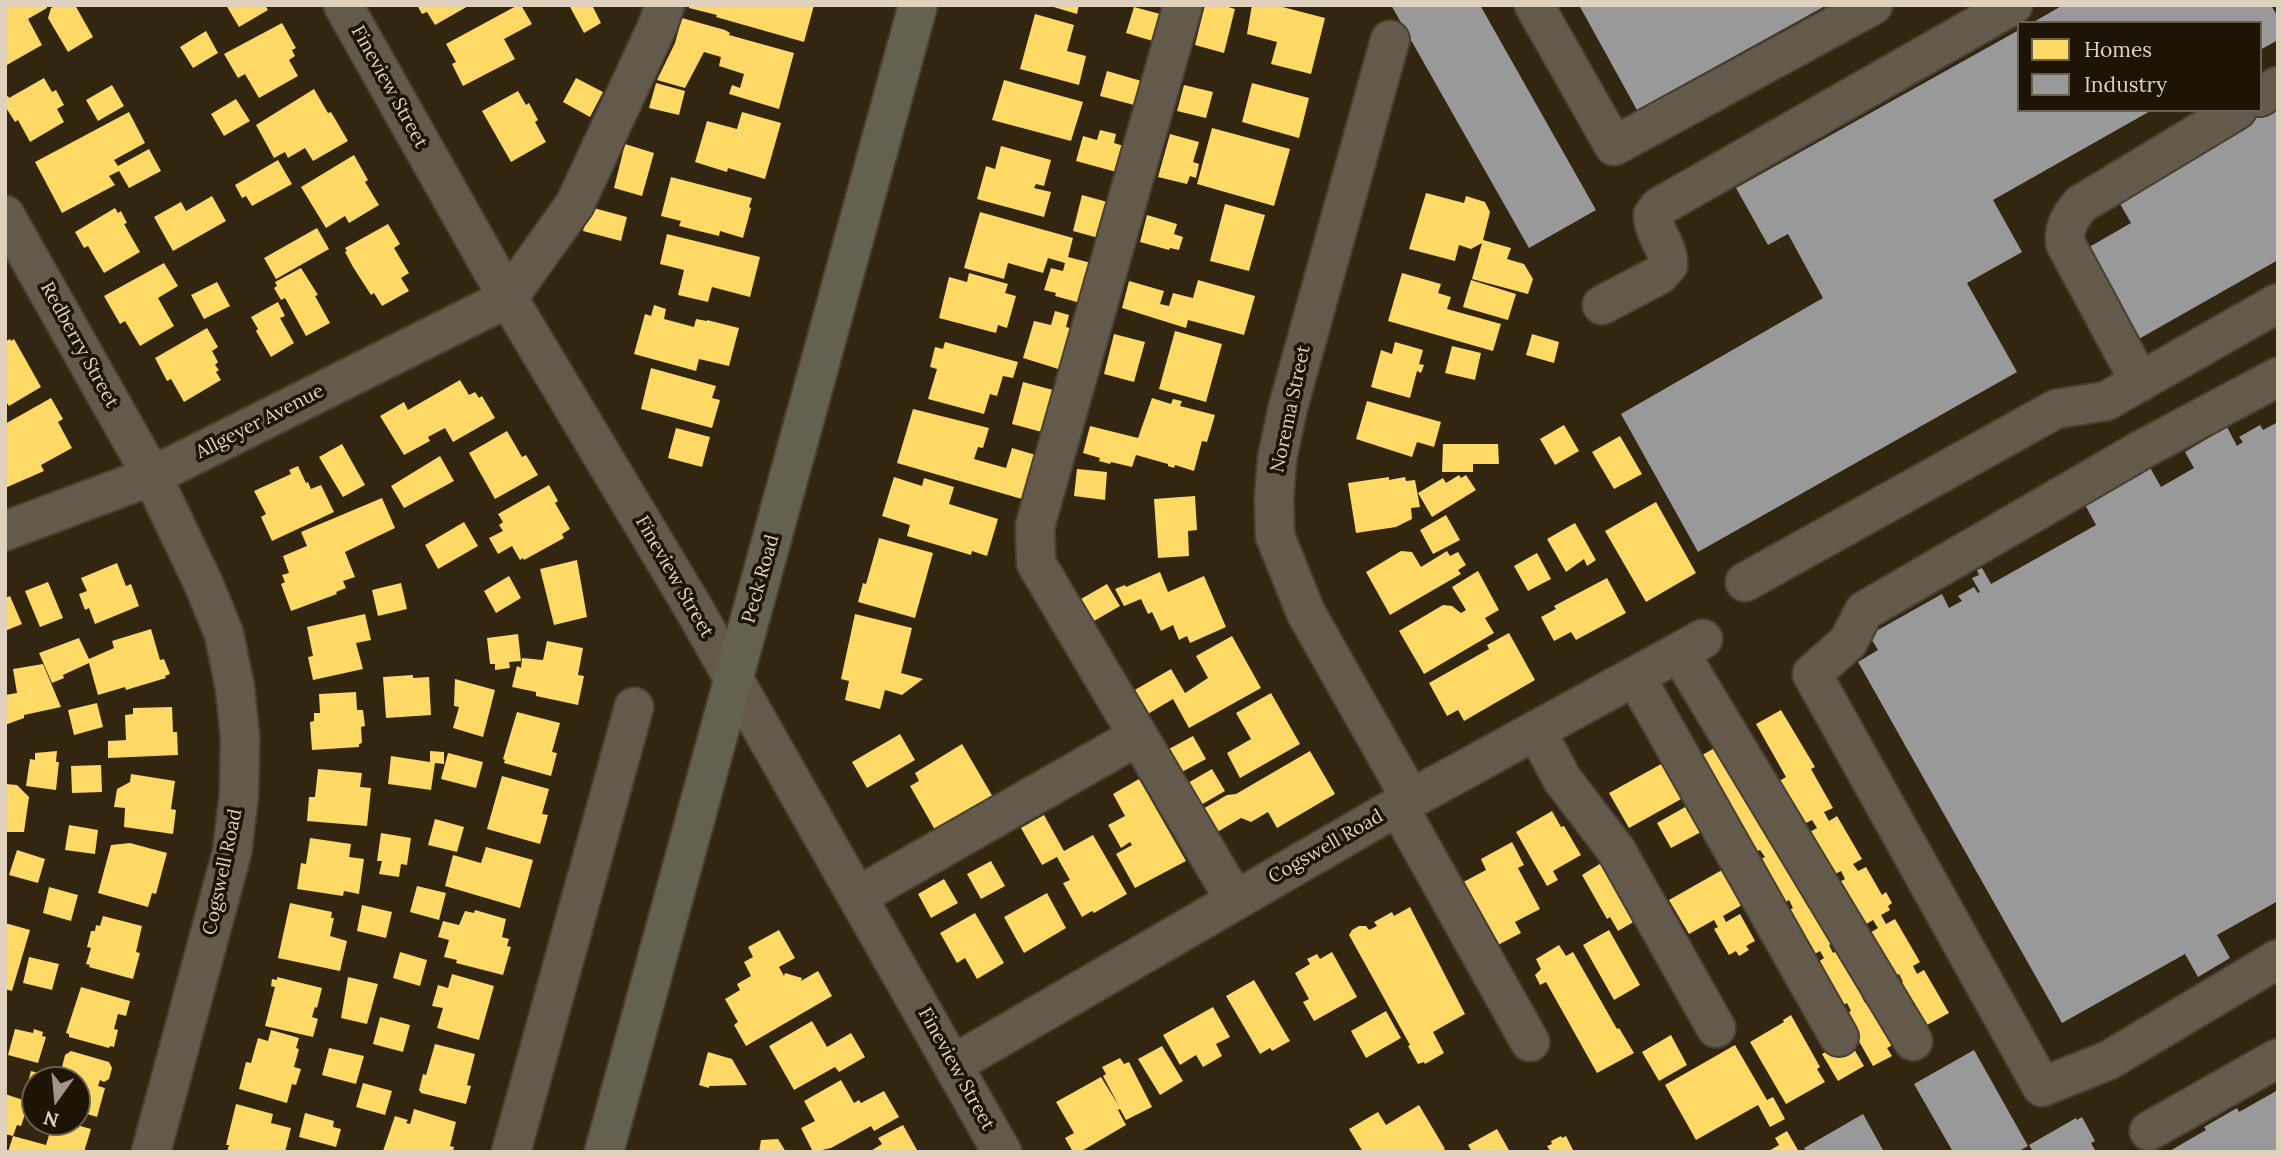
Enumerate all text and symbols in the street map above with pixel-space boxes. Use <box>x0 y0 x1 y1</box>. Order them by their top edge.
legend <box>2017 21 2262 112</box>
street label: Fineview Street <box>346 22 432 152</box>
text: Homes <box>2084 36 2152 63</box>
text: Industry <box>2084 71 2167 98</box>
street label: Redberry Street <box>35 278 123 412</box>
street label: Norema Street <box>1266 343 1316 475</box>
street label: Allgeyer Avenue <box>192 380 328 464</box>
street label: Fineview Street <box>630 512 718 642</box>
street label: Peck Road <box>738 532 784 626</box>
street label: Cogswell Road <box>1265 805 1387 889</box>
street label: Cogswell Road <box>199 807 247 937</box>
street label: Fineview Street <box>913 1004 999 1134</box>
north arrow <box>21 1066 91 1136</box>
text: N <box>41 1106 61 1133</box>

